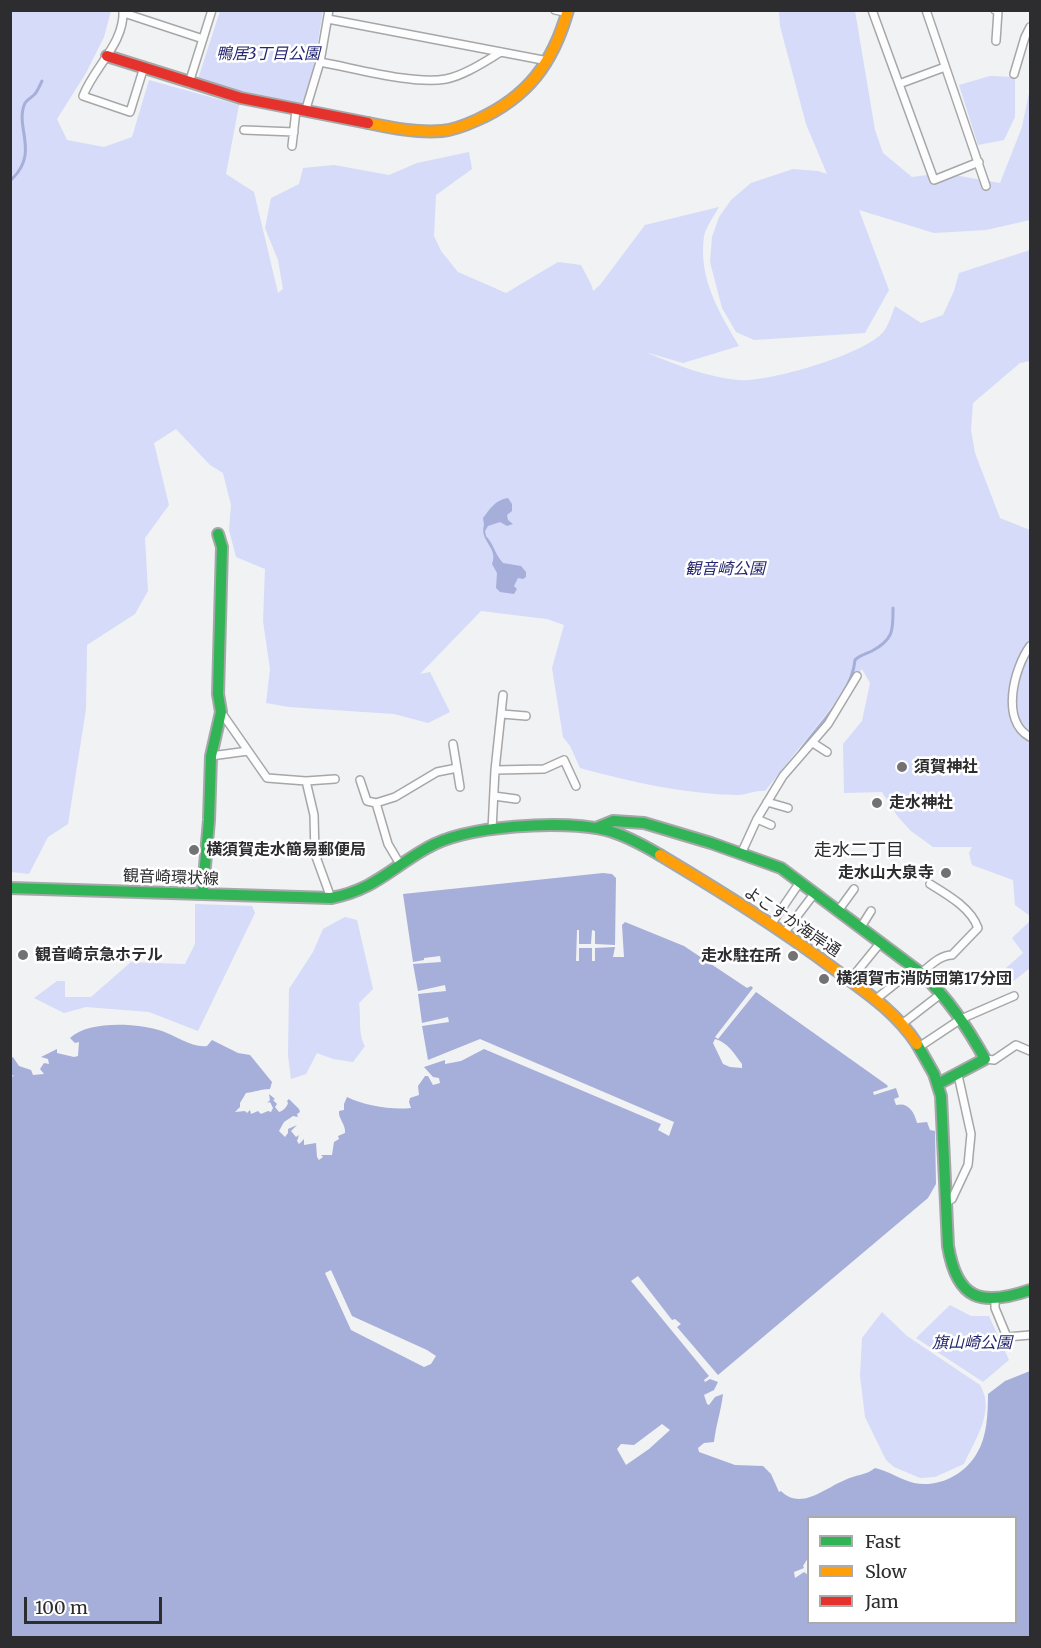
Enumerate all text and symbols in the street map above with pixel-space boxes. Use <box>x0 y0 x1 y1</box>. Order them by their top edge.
park label: 鴨居3丁目公園 <box>216 44 320 64</box>
park label: 観音崎公園 <box>685 559 765 579</box>
place label: 須賀神社 <box>914 757 978 777</box>
marker: 須賀神社 <box>895 760 909 774</box>
place label: 走水神社 <box>889 793 953 813</box>
marker: 走水神社 <box>870 796 884 810</box>
place label: 横須賀走水簡易郵便局 <box>206 840 366 860</box>
district label: 走水二丁目 <box>814 840 904 862</box>
marker: 横須賀走水簡易郵便局 <box>187 843 201 857</box>
place label: 走水山大泉寺 <box>838 863 934 883</box>
marker: 走水山大泉寺 <box>939 866 953 880</box>
street label: 観音崎環状線 <box>123 867 219 889</box>
street label: よこすか海岸通 <box>740 883 844 961</box>
place label: 観音崎京急ホテル <box>35 945 163 965</box>
place label: 走水駐在所 <box>701 946 781 966</box>
marker: 観音崎京急ホテル <box>16 948 30 962</box>
marker: 走水駐在所 <box>786 949 800 963</box>
place label: 横須賀市消防団第17分団 <box>836 969 1012 989</box>
marker: 横須賀市消防団第17分団 <box>817 972 831 986</box>
park label: 旗山崎公園 <box>932 1333 1012 1353</box>
legend <box>807 1516 1017 1624</box>
text: Fast <box>865 1530 901 1553</box>
text: Slow <box>865 1560 907 1583</box>
scale bar <box>27 1585 165 1623</box>
text: Jam <box>865 1590 899 1613</box>
text: 100 m <box>35 1596 88 1619</box>

